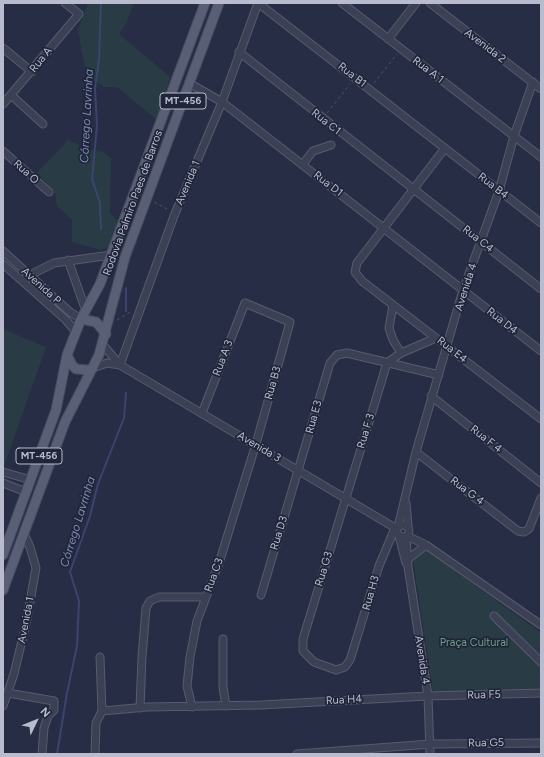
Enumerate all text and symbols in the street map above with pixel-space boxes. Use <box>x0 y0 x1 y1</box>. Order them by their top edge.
street label: Avenida 2 <box>462 26 508 66</box>
street label: Rua A <box>27 45 55 75</box>
street label: Rua A 1 <box>410 54 446 86</box>
street label: Rua B1 <box>335 60 369 90</box>
water label: Córrego Lavrinha <box>77 69 97 163</box>
road number: MT-456 <box>160 93 206 109</box>
street label: Rua C1 <box>309 106 343 138</box>
street label: Rodovia Palmiro Paes de Barros <box>101 129 165 277</box>
street label: Rua O <box>10 157 42 187</box>
street label: Avenida 1 <box>173 159 203 207</box>
street label: Rua D1 <box>311 168 345 200</box>
street label: Rua B4 <box>475 170 511 202</box>
street label: Rua C4 <box>460 223 496 255</box>
street label: Avenida 4 <box>452 262 480 312</box>
street label: Avenida P <box>18 265 64 307</box>
street label: Rua D4 <box>484 305 520 337</box>
street label: Rua E4 <box>434 334 470 366</box>
street label: Rua A 3 <box>210 338 236 378</box>
street label: Rua B3 <box>262 365 284 401</box>
street label: Rua E3 <box>303 399 325 435</box>
street label: Rua F 3 <box>354 412 378 450</box>
street label: Rua F 4 <box>467 422 505 456</box>
street label: Avenida 3 <box>235 429 283 465</box>
road number: MT-456 <box>16 448 62 464</box>
street label: Rua G 4 <box>447 474 487 508</box>
water label: Córrego Lavrinha <box>57 475 99 569</box>
street label: Rua D3 <box>268 514 290 552</box>
street label: Rua G3 <box>312 550 336 588</box>
street label: Rua C3 <box>202 556 226 594</box>
street label: Rua H3 <box>360 574 382 612</box>
street label: Avenida 1 <box>15 596 37 644</box>
street label: Avenida 4 <box>412 635 432 685</box>
park label: Praça Cultural <box>440 636 508 650</box>
street label: Rua F5 <box>467 688 501 702</box>
street label: Rua H4 <box>325 692 363 708</box>
north arrow <box>16 701 56 741</box>
text: N <box>37 705 53 720</box>
street label: Rua G5 <box>468 736 504 750</box>

